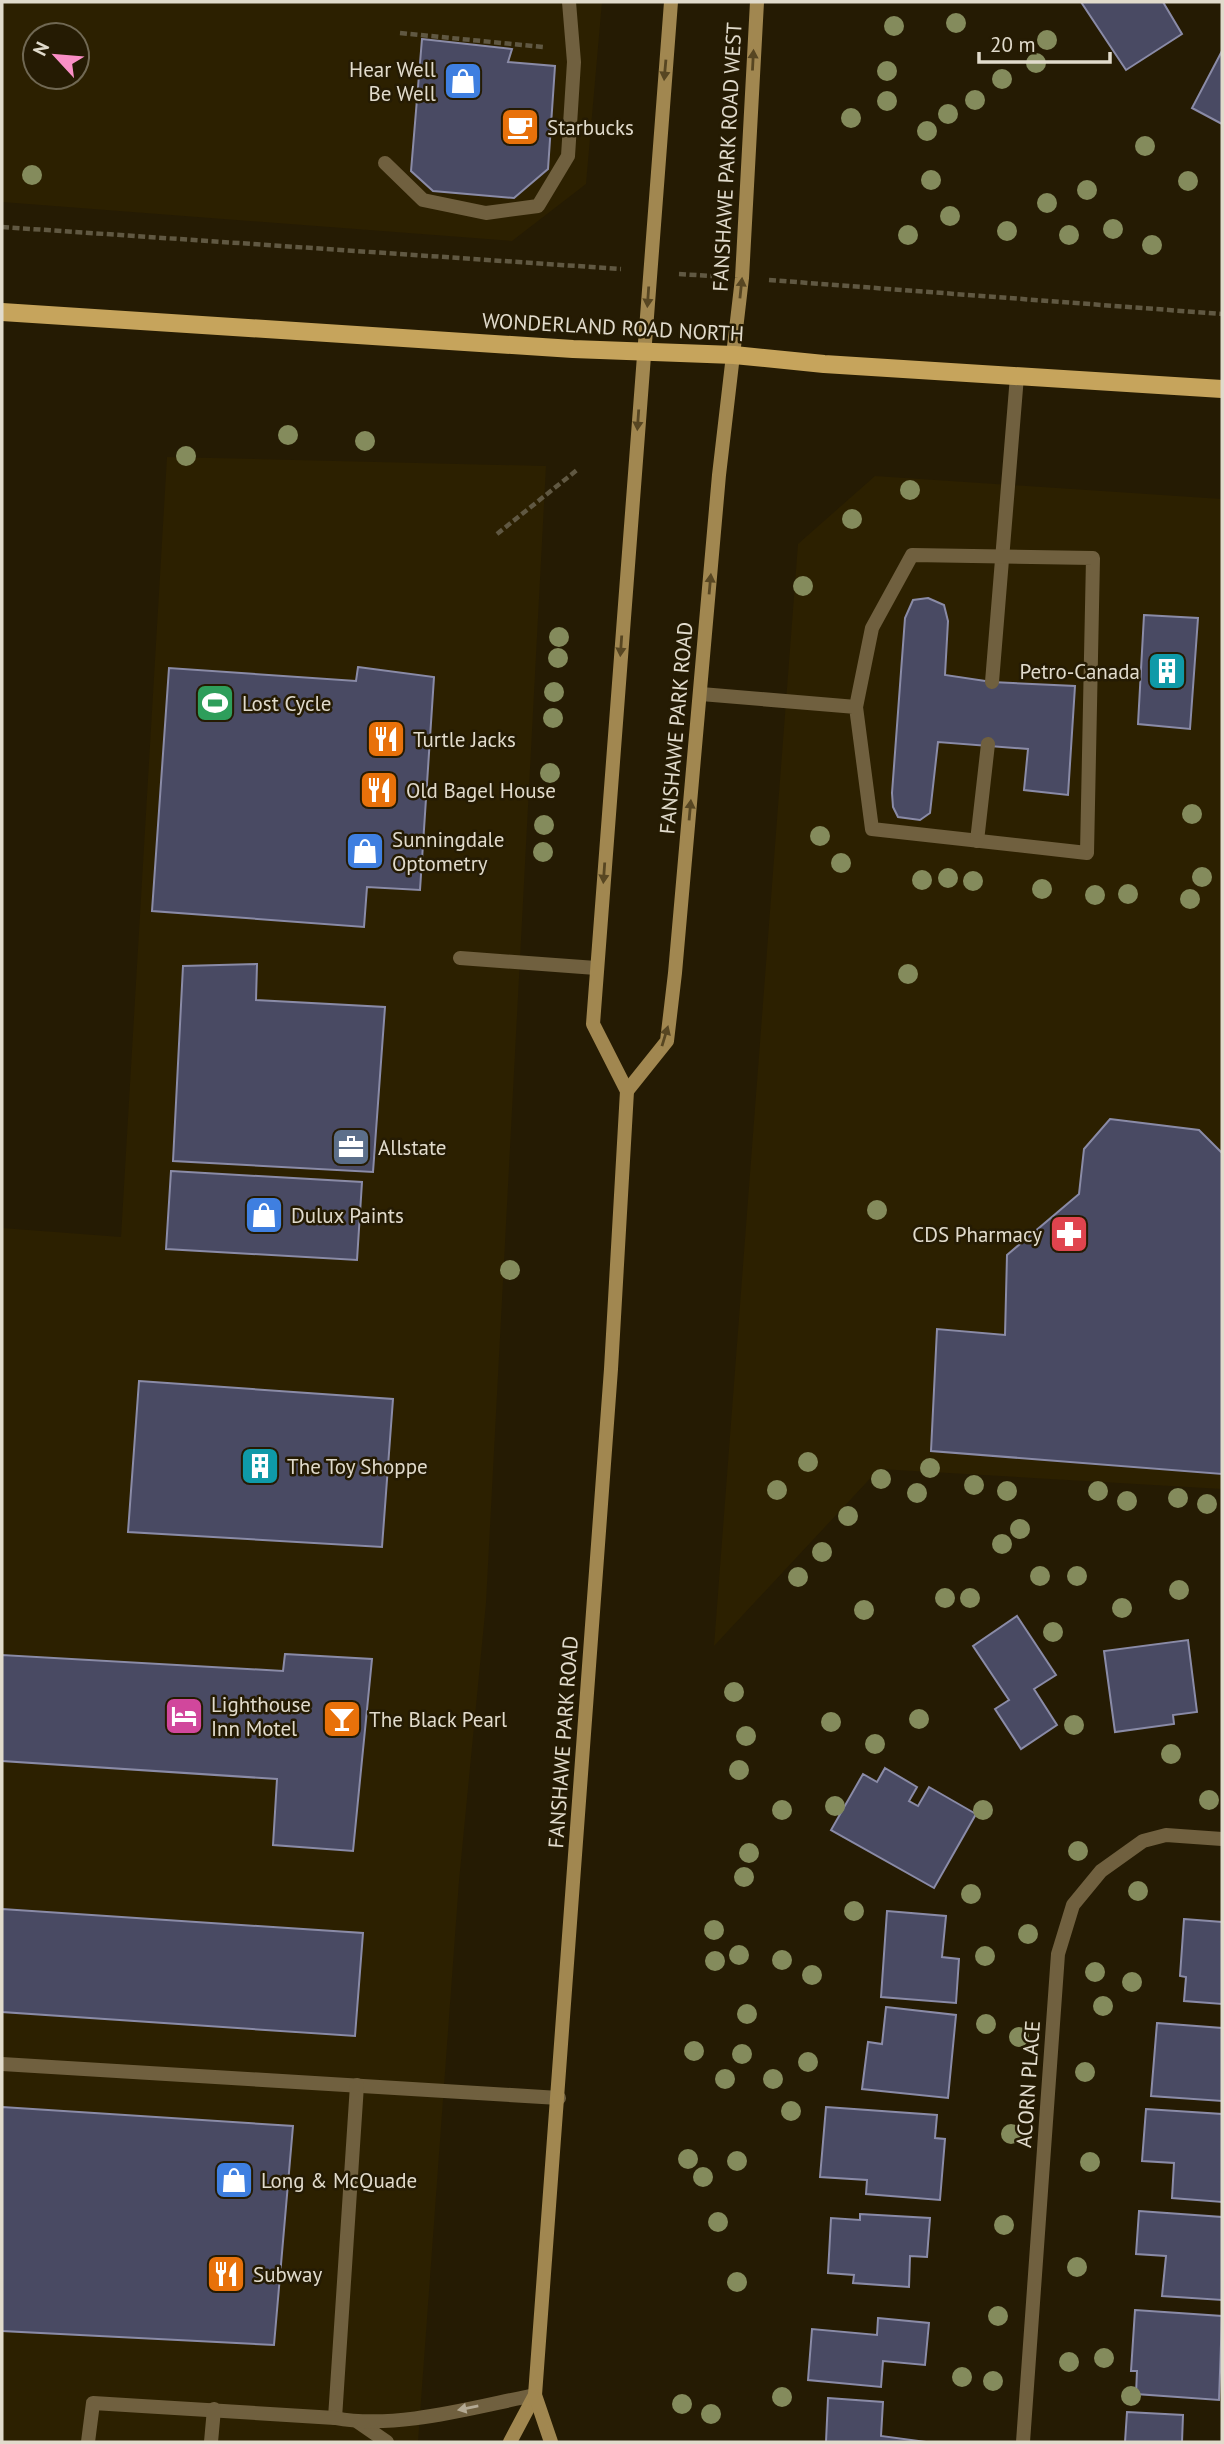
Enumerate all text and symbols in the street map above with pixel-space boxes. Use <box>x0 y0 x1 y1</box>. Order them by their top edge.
north arrow <box>21 21 91 91</box>
street label: FANSHAWE PARK ROAD WEST <box>706 21 748 292</box>
scale bar <box>979 21 1110 65</box>
text: 20 m <box>990 31 1036 58</box>
text: N <box>27 38 54 59</box>
one-way arrow <box>748 49 759 71</box>
place label: Hear Well Be Well <box>349 56 436 107</box>
one-way arrow <box>659 59 670 81</box>
shop icon: Hear Well Be Well <box>442 60 484 102</box>
cafe icon: Starbucks <box>499 106 541 148</box>
place label: Starbucks <box>547 114 634 141</box>
one-way arrow <box>736 276 747 298</box>
one-way arrow <box>642 286 653 308</box>
street label: WONDERLAND ROAD NORTH <box>481 307 745 347</box>
one-way arrow <box>633 409 644 431</box>
one-way arrow <box>705 573 716 595</box>
street label: FANSHAWE PARK ROAD <box>653 621 699 835</box>
one-way arrow <box>615 636 626 658</box>
building icon: Petro-Canada <box>1146 650 1188 692</box>
place label: Petro-Canada <box>1020 658 1140 685</box>
sports icon: Lost Cycle <box>194 682 236 724</box>
place label: Lost Cycle <box>242 690 331 717</box>
restaurant icon: Turtle Jacks <box>365 718 407 760</box>
place label: Turtle Jacks <box>413 726 516 753</box>
restaurant icon: Old Bagel House <box>358 769 400 811</box>
place label: Old Bagel House <box>406 777 556 804</box>
one-way arrow <box>685 799 696 821</box>
place label: Sunningdale Optometry <box>392 826 504 877</box>
shop icon: Sunningdale Optometry <box>344 830 386 872</box>
one-way arrow <box>598 862 609 884</box>
one-way arrow <box>661 1025 671 1046</box>
office icon: Allstate <box>330 1126 372 1168</box>
place label: Allstate <box>378 1134 446 1161</box>
shop icon: Dulux Paints <box>243 1194 285 1236</box>
place label: Dulux Paints <box>291 1202 404 1229</box>
pharmacy icon: CDS Pharmacy <box>1048 1213 1090 1255</box>
place label: CDS Pharmacy <box>912 1221 1042 1248</box>
building icon: The Toy Shoppe <box>239 1445 281 1487</box>
place label: The Toy Shoppe <box>287 1453 428 1480</box>
street label: FANSHAWE PARK ROAD <box>542 1635 584 1849</box>
place label: Lighthouse Inn Motel <box>211 1691 311 1742</box>
hotel icon: Lighthouse Inn Motel <box>163 1695 205 1737</box>
bar icon: The Black Pearl <box>321 1698 363 1740</box>
place label: The Black Pearl <box>369 1706 507 1733</box>
street label: ACORN PLACE <box>1010 2019 1046 2149</box>
shop icon: Long & McQuade <box>213 2159 255 2201</box>
place label: Long & McQuade <box>261 2167 417 2194</box>
restaurant icon: Subway <box>205 2253 247 2295</box>
place label: Subway <box>253 2261 322 2288</box>
one-way arrow <box>457 2403 479 2414</box>

